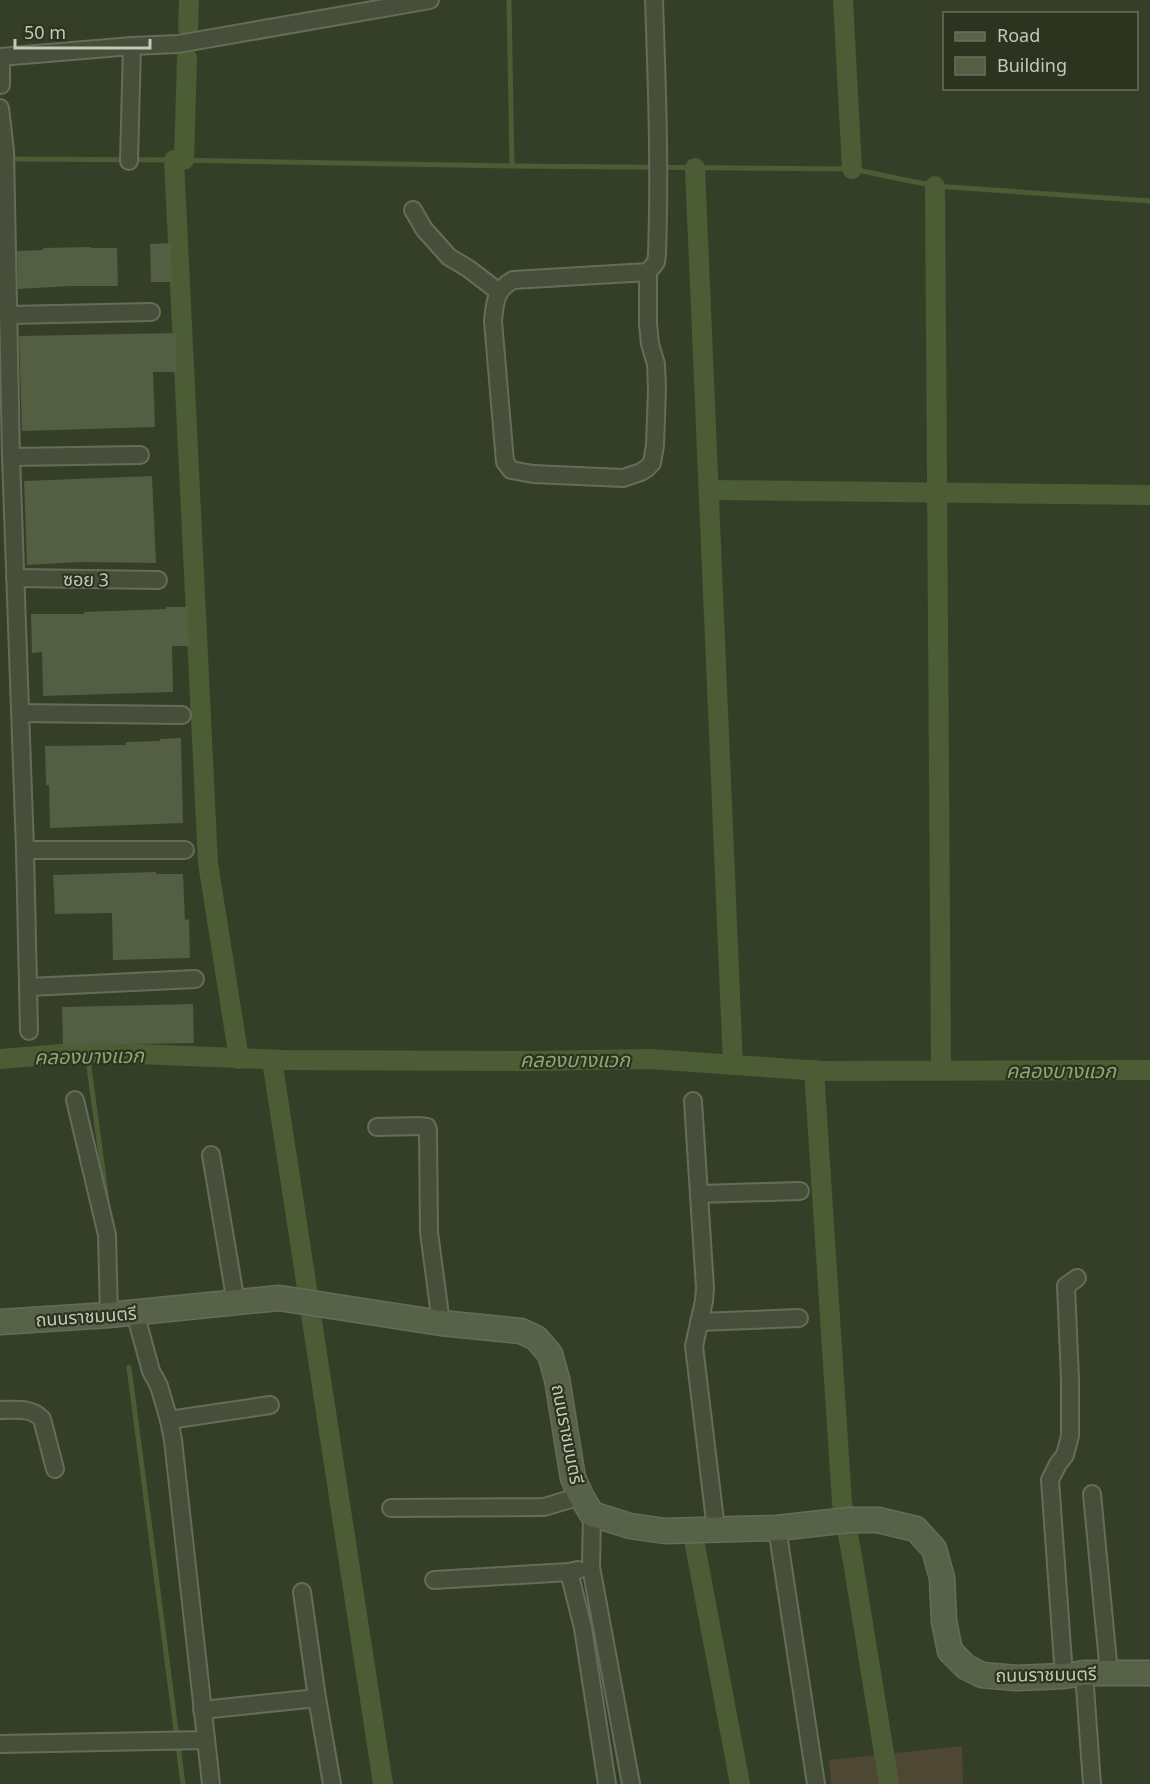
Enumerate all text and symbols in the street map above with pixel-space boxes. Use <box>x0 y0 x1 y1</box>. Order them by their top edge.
scale bar <box>15 12 150 50</box>
legend <box>943 12 1138 90</box>
text: 50 m <box>24 20 66 44</box>
text: Road <box>997 23 1040 47</box>
text: Building <box>997 53 1067 77</box>
street label: ซอย 3 <box>63 567 109 591</box>
water label: คลองบางแวก <box>34 1042 145 1070</box>
water label: คลองบางแวก <box>520 1046 631 1073</box>
water label: คลองบางแวก <box>1006 1057 1117 1084</box>
street label: ถนนราชมนตรี <box>35 1300 138 1332</box>
street label: ถนนราชมนตรี <box>547 1382 589 1486</box>
street label: ถนนราชมนตรี <box>995 1661 1097 1687</box>

